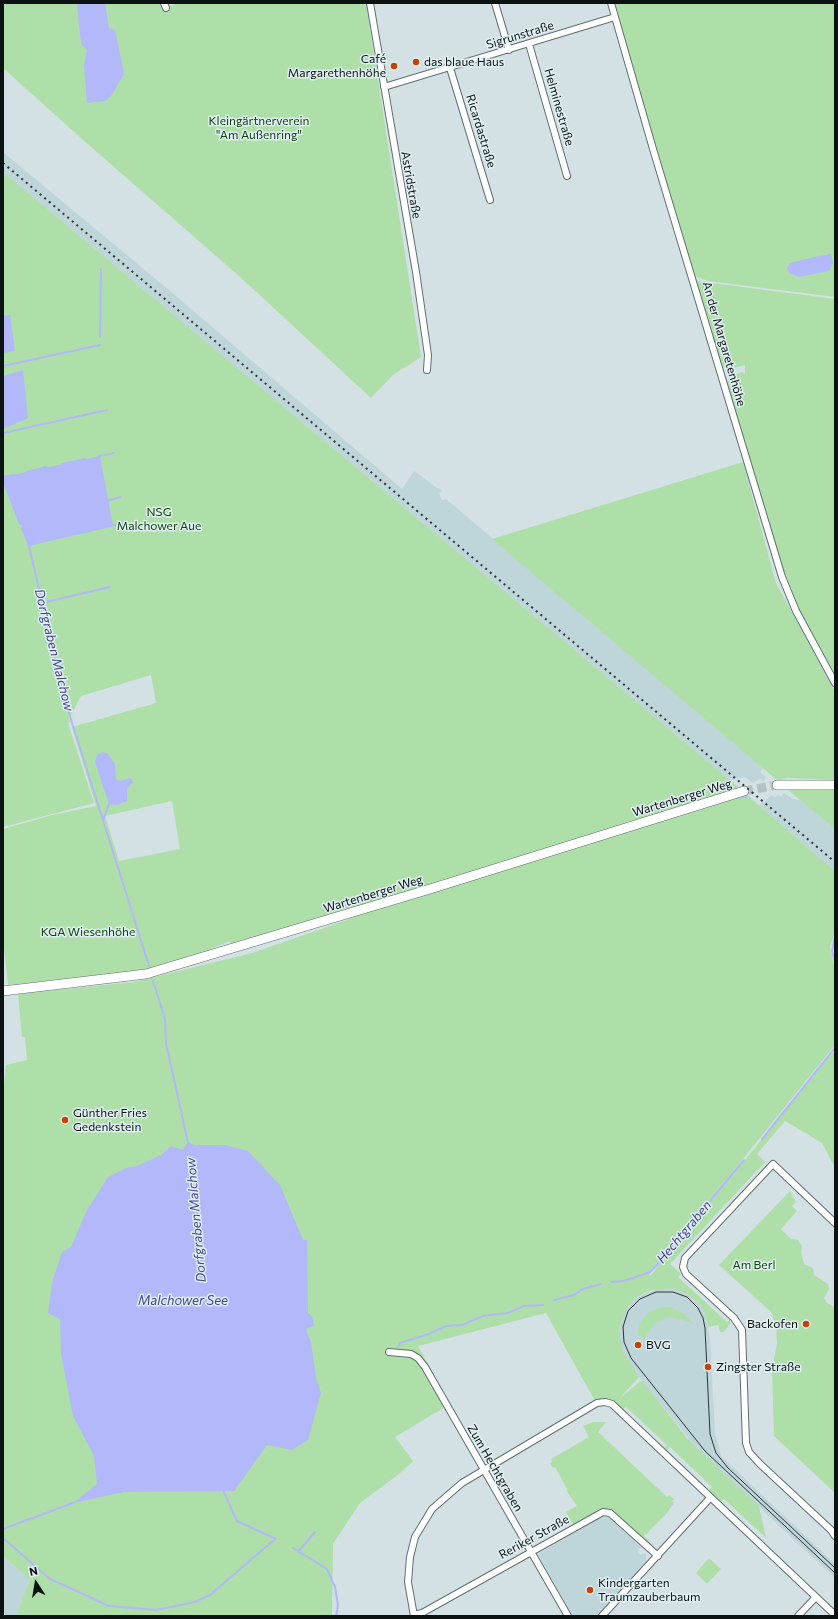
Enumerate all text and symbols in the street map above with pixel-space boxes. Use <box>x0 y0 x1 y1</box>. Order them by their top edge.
street label: Sigrunstraße <box>484 18 556 52</box>
place label: Café Margarethenhöhe <box>288 52 386 80</box>
place label: das blaue Haus <box>424 55 504 69</box>
marker: das blaue Haus <box>411 57 421 67</box>
marker: Café Margarethenhöhe <box>389 61 399 71</box>
street label: Helminestraße <box>541 67 577 147</box>
street label: Ricardastraße <box>463 93 499 169</box>
park label: Kleingärtnerverein "Am Außenring" <box>209 114 309 142</box>
street label: Astridstraße <box>398 150 424 220</box>
street label: An der Margaretenhöhe <box>699 280 749 408</box>
park label: NSG Malchower Aue <box>117 505 201 533</box>
water label: Dorfgraben Malchow <box>31 587 77 713</box>
street label: Wartenberger Weg <box>631 776 733 820</box>
street label: Wartenberger Weg <box>322 872 424 916</box>
park label: KGA Wiesenhöhe <box>41 925 135 939</box>
place label: Günther Fries Gedenkstein <box>73 1106 147 1134</box>
marker: Günther Fries Gedenkstein <box>60 1115 70 1125</box>
water label: Dorfgraben Malchow <box>183 1157 209 1283</box>
water label: Hechtgraben <box>653 1198 715 1266</box>
park label: Am Berl <box>733 1258 775 1272</box>
water label: Malchower See <box>138 1293 228 1309</box>
place label: Backofen <box>747 1317 798 1331</box>
marker: Backofen <box>801 1319 811 1329</box>
place label: BVG <box>646 1338 670 1352</box>
marker: BVG <box>633 1340 643 1350</box>
place label: Zingster Straße <box>716 1360 801 1374</box>
marker: Zingster Straße <box>703 1362 713 1372</box>
street label: Zum Hechtgraben <box>464 1422 526 1514</box>
street label: Reriker Straße <box>496 1512 572 1562</box>
north arrow <box>16 1563 56 1603</box>
text: N <box>28 1564 39 1578</box>
place label: Kindergarten Traumzauberbaum <box>598 1576 701 1604</box>
marker: Kindergarten Traumzauberbaum <box>585 1585 595 1595</box>

